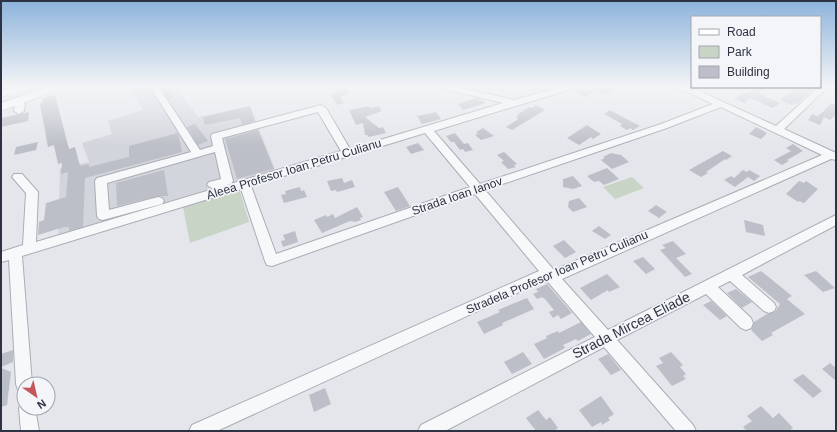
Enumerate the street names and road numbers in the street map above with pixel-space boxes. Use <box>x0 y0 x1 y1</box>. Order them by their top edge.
street label: Aleea Profesor Ioan Petru Culianu <box>205 136 383 202</box>
street label: Strada Ioan Ianov <box>410 174 504 218</box>
street label: Stradela Profesor Ioan Petru Culianu <box>464 227 650 317</box>
street label: Strada Mircea Eliade <box>569 288 693 362</box>

